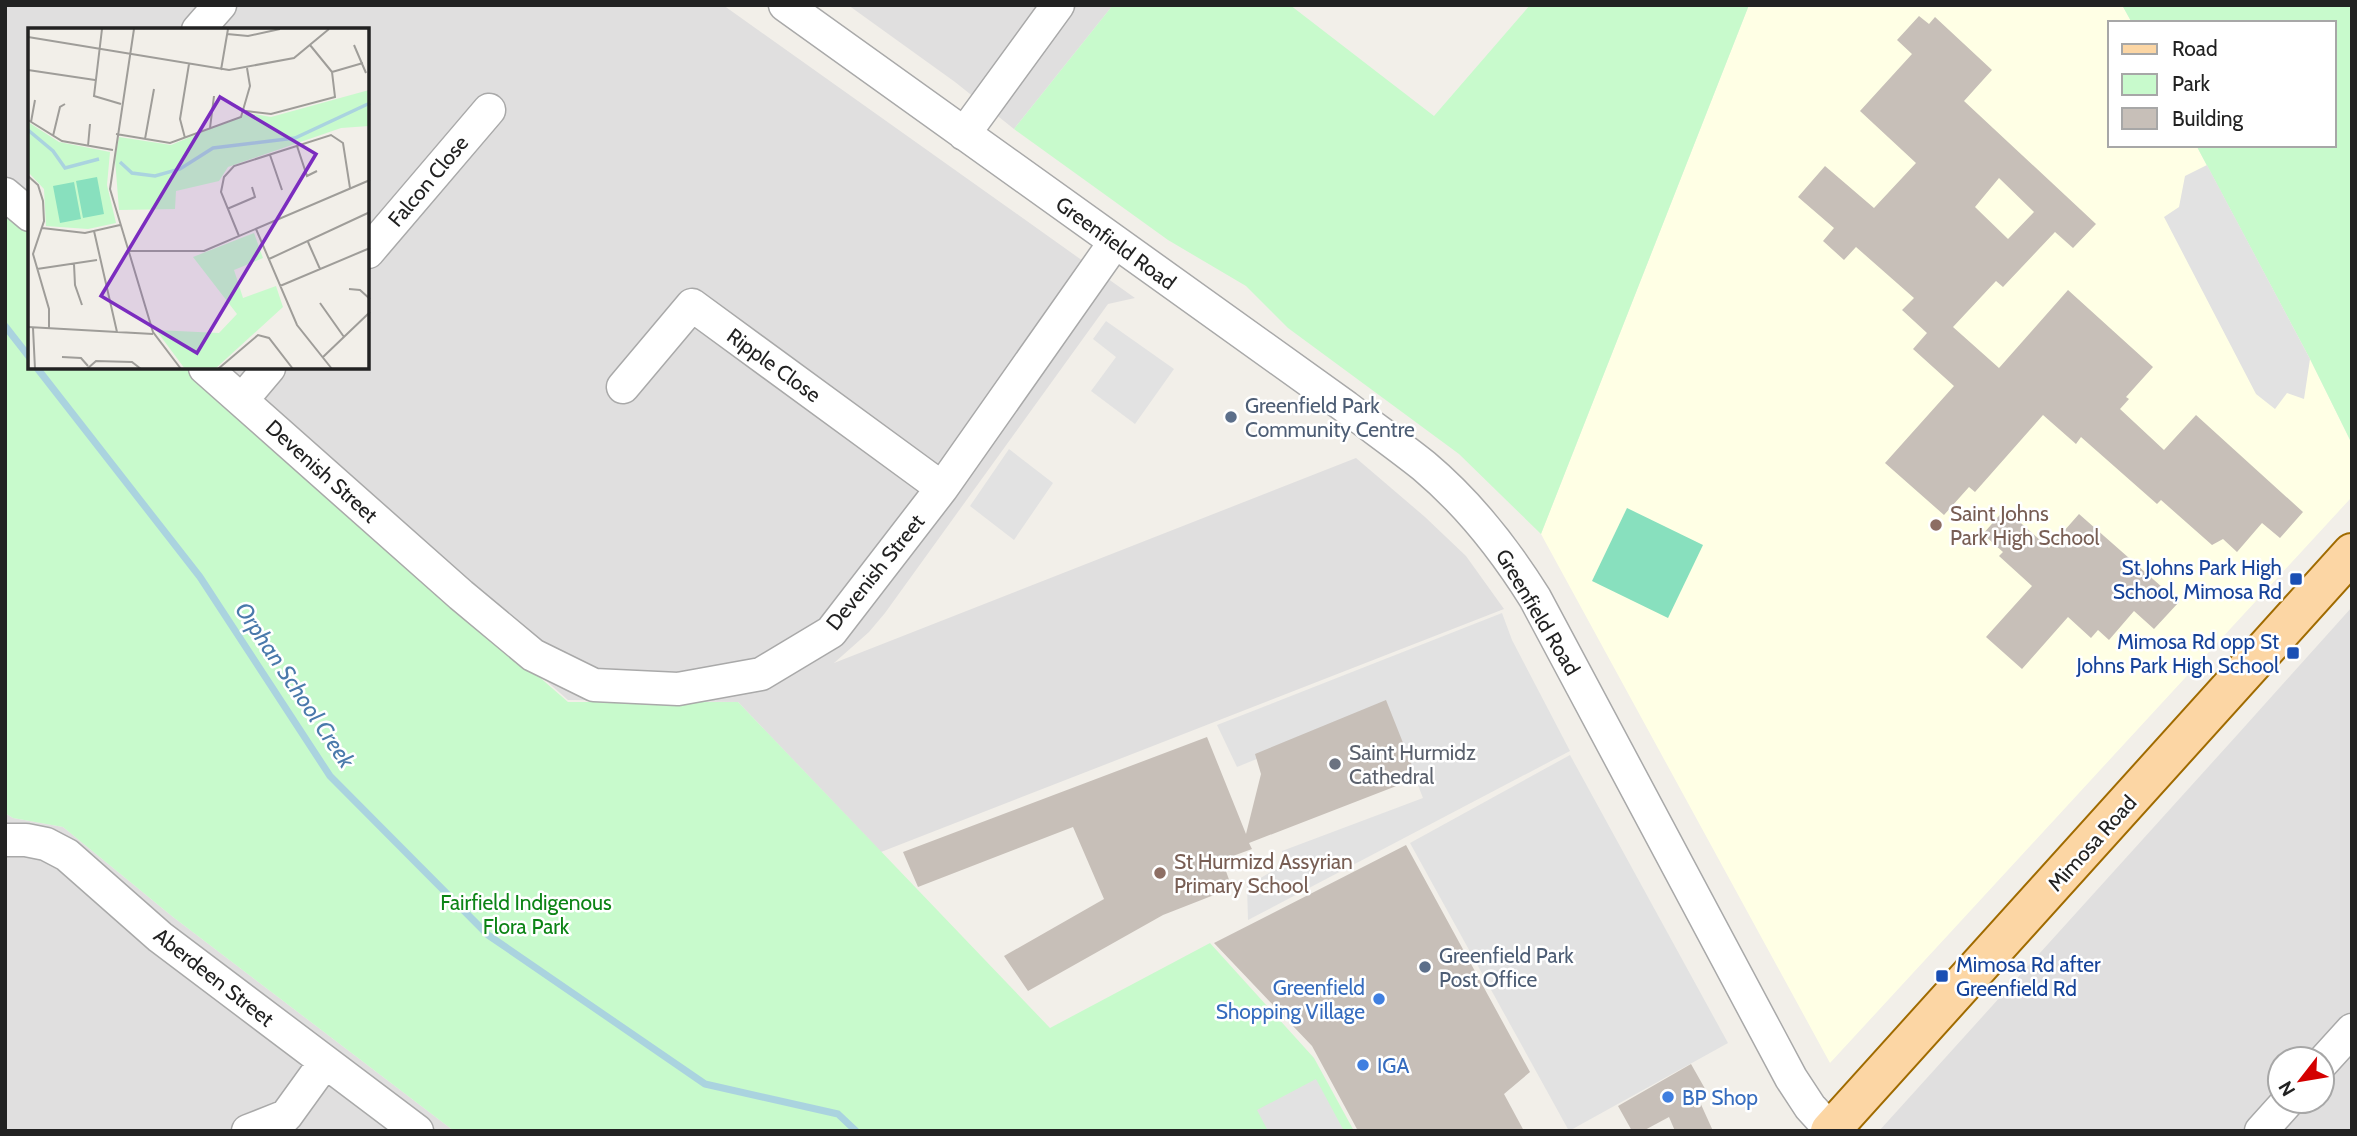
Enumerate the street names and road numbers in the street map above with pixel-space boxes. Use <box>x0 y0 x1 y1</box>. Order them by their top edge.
street label: Falcon Close <box>383 130 473 232</box>
street label: Greenfield Road <box>1051 191 1181 295</box>
street label: Ripple Close <box>722 323 826 407</box>
street label: Devenish Street <box>261 414 383 528</box>
street label: Devenish Street <box>821 509 929 635</box>
street label: Greenfield Road <box>1491 545 1585 679</box>
street label: Mimosa Road <box>2042 790 2142 896</box>
street label: Aberdeen Street <box>149 922 279 1032</box>

